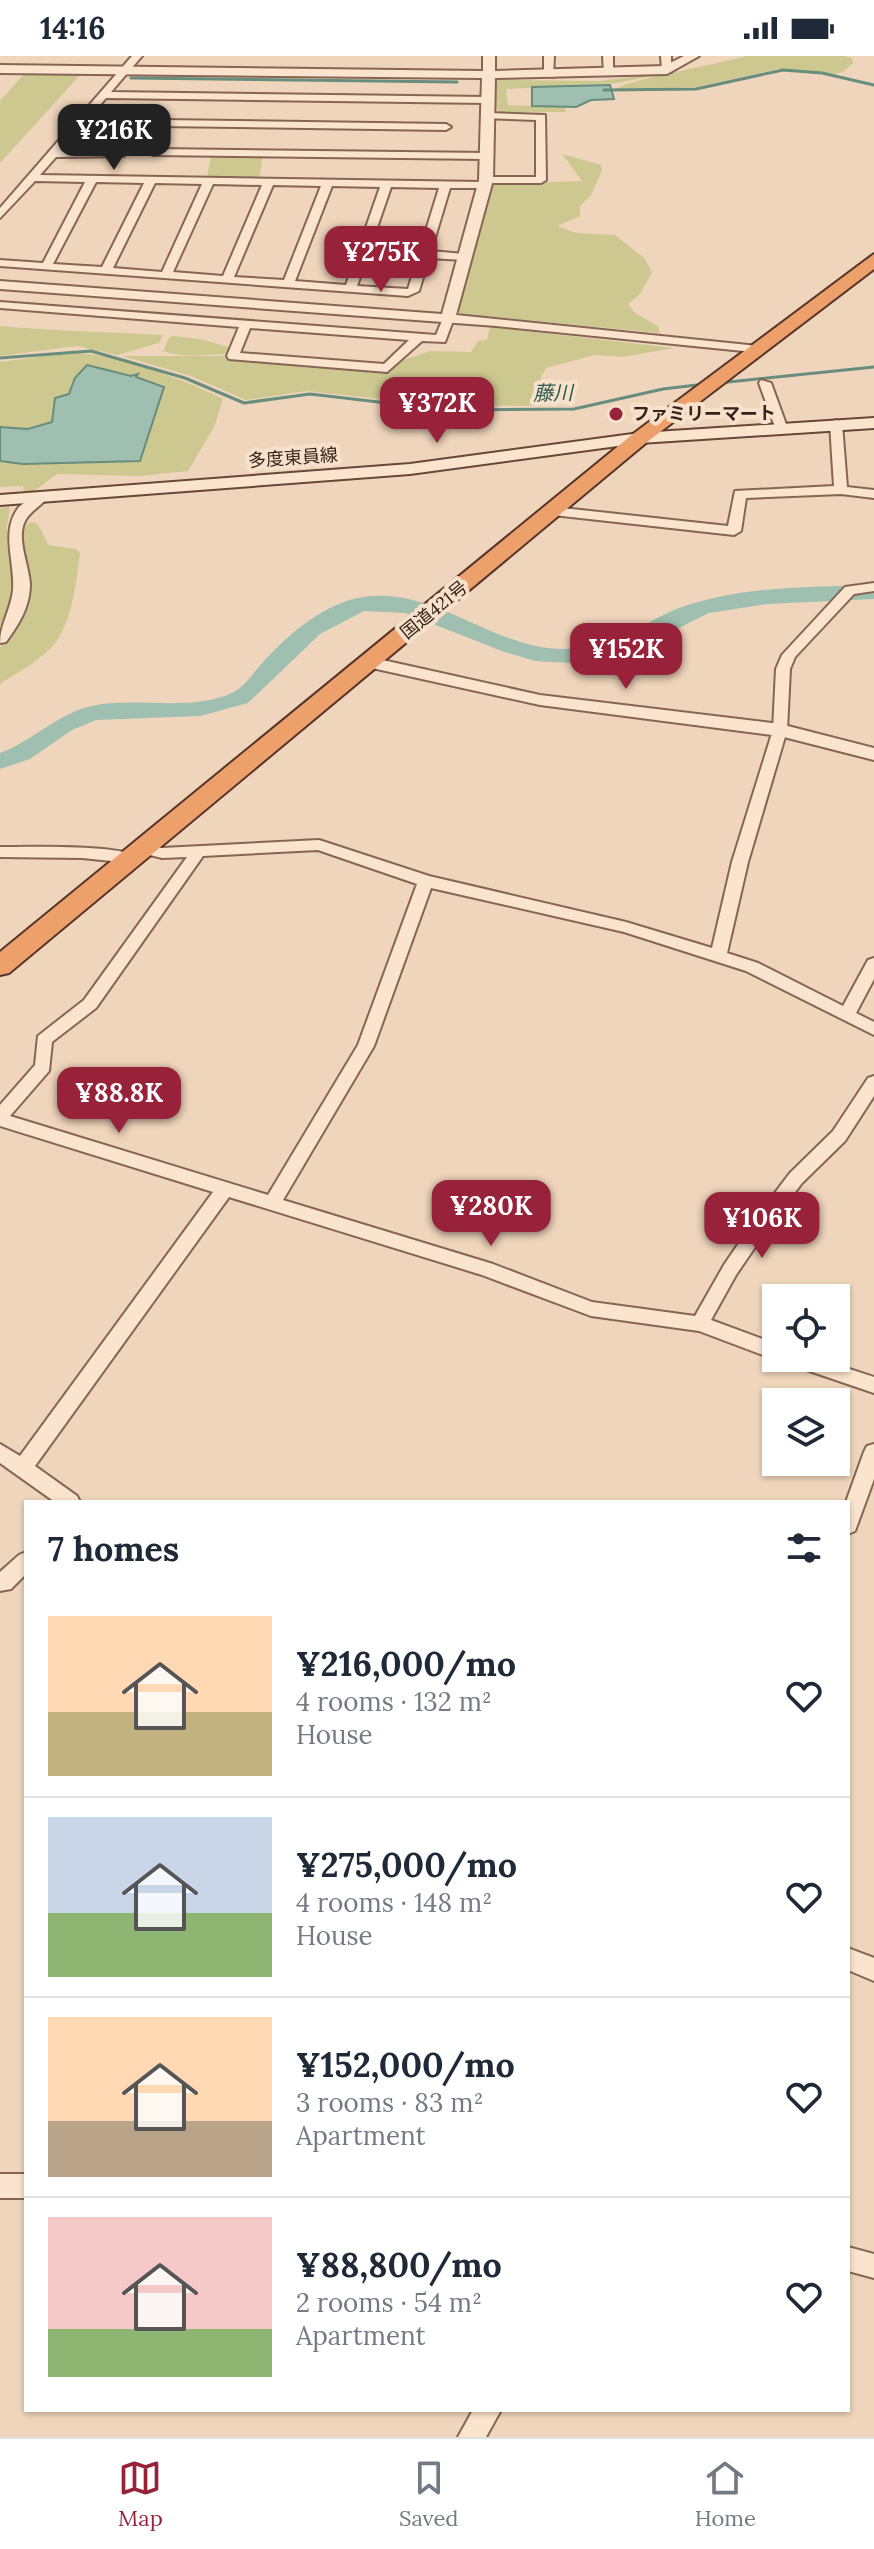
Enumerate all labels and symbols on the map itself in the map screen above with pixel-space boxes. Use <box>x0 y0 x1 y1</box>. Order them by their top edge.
pin: ¥216K <box>58 104 170 172</box>
pin: ¥275K <box>325 226 437 294</box>
pin: ¥372K <box>381 377 493 445</box>
water label: 藤川 <box>533 380 575 405</box>
place label: ファミリーマート <box>632 402 776 425</box>
marker: ファミリーマート <box>607 405 625 423</box>
street label: 多度東員線 <box>247 443 339 472</box>
street label: 国道421号 <box>395 576 472 644</box>
pin: ¥152K <box>570 623 682 691</box>
pin: ¥88.8K <box>54 1067 184 1135</box>
pin: ¥280K <box>435 1180 547 1248</box>
pin: ¥106K <box>706 1192 818 1260</box>

